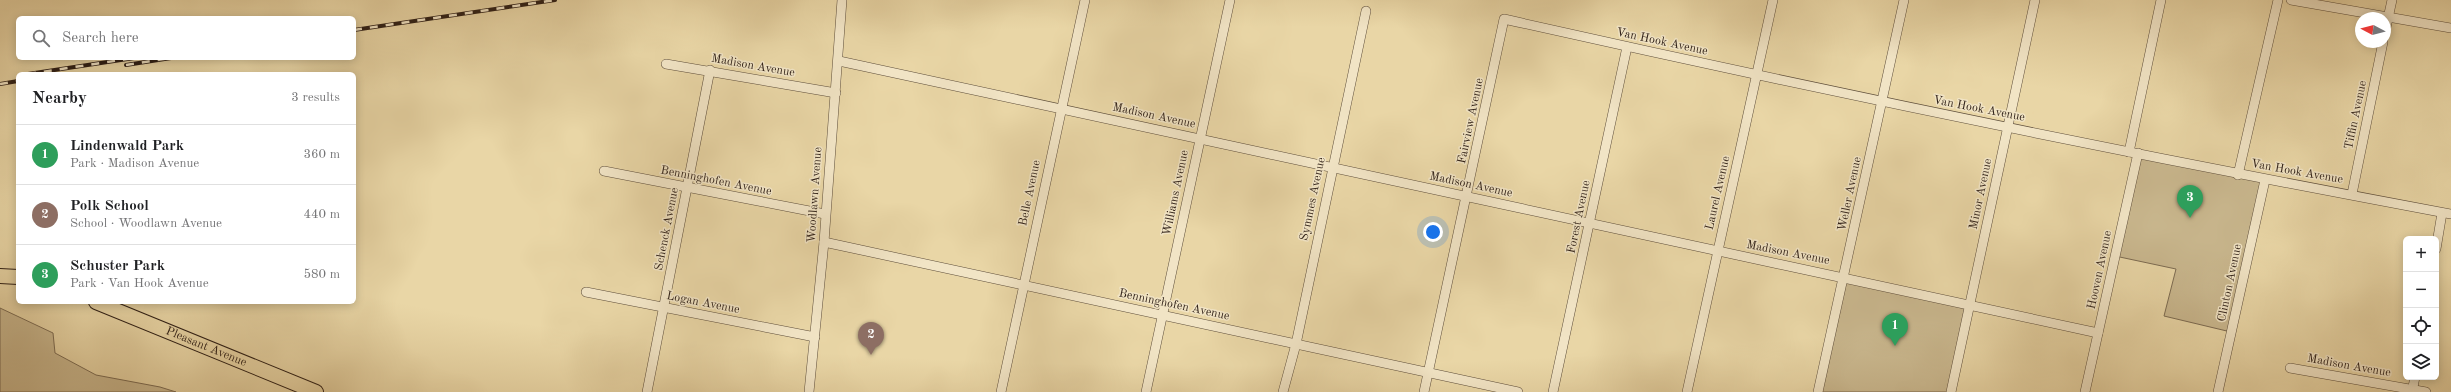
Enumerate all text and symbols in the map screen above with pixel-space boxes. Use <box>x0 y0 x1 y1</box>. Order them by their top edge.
north arrow <box>2355 12 2391 48</box>
search box <box>16 16 356 60</box>
street label: Van Hook Avenue <box>1615 26 1709 58</box>
icon: search <box>30 27 52 49</box>
text: Search here <box>62 31 139 46</box>
street label: Madison Avenue <box>710 53 796 79</box>
street label: Fairview Avenue <box>1456 77 1486 165</box>
street label: Tiffin Avenue <box>2343 79 2369 151</box>
text: Nearby <box>32 90 87 107</box>
text: 3 results <box>291 91 340 104</box>
street label: Van Hook Avenue <box>1932 94 2026 124</box>
street label: Madison Avenue <box>1111 101 1197 131</box>
text: Lindenwald Park <box>70 139 184 154</box>
street label: Woodlawn Avenue <box>806 146 824 243</box>
text: 1 <box>41 148 49 161</box>
text: 360 m <box>303 148 340 161</box>
street label: Williams Avenue <box>1161 149 1191 237</box>
street label: Laurel Avenue <box>1704 154 1732 231</box>
street label: Weller Avenue <box>1836 155 1864 232</box>
street label: Symmes Avenue <box>1298 156 1328 242</box>
text: Park · Madison Avenue <box>70 157 199 170</box>
street label: Minor Avenue <box>1968 157 1994 231</box>
street label: Belle Avenue <box>1017 158 1043 227</box>
street label: Van Hook Avenue <box>2250 158 2344 186</box>
street label: Benninghofen Avenue <box>659 164 773 198</box>
street label: Madison Avenue <box>1428 170 1514 200</box>
street label: Forest Avenue <box>1565 179 1593 255</box>
pin: 3 <box>2177 185 2203 218</box>
street label: Schenck Avenue <box>653 186 681 271</box>
text: Polk School <box>70 199 149 214</box>
text: 2 <box>41 208 49 221</box>
text: 440 m <box>303 208 340 221</box>
text: School · Woodlawn Avenue <box>70 217 222 230</box>
your location <box>1423 222 1443 242</box>
street label: Hooven Avenue <box>2086 229 2114 310</box>
map controls <box>2403 236 2439 380</box>
button: + <box>2403 236 2439 272</box>
street label: Madison Avenue <box>1745 239 1831 267</box>
street label: Clinton Avenue <box>2216 243 2244 323</box>
text: Schuster Park <box>70 259 165 274</box>
text: 3 <box>41 268 49 281</box>
text: 580 m <box>303 268 340 281</box>
button: − <box>2403 272 2439 308</box>
text: Park · Van Hook Avenue <box>70 277 209 290</box>
street label: Benninghofen Avenue <box>1118 287 1231 323</box>
street label: Logan Avenue <box>665 290 741 316</box>
button: locate <box>2403 308 2439 344</box>
pin: 1 <box>1882 313 1908 346</box>
pin: 2 <box>858 322 884 355</box>
street label: Pleasant Avenue <box>164 325 249 369</box>
button: layers <box>2403 344 2439 380</box>
street label: Madison Avenue <box>2306 353 2392 379</box>

